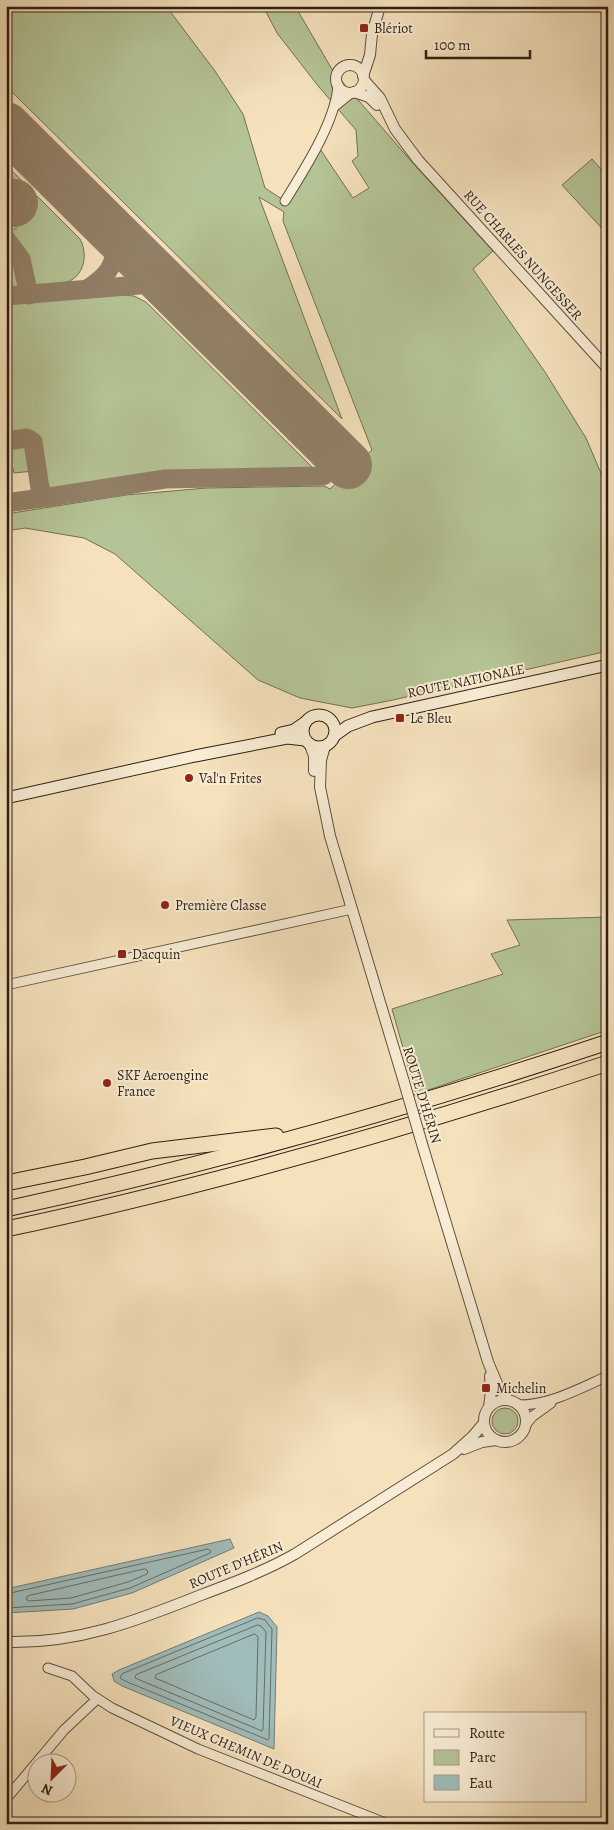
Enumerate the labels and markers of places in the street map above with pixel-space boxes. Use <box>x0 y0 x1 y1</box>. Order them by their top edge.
place label: Blériot <box>374 19 413 38</box>
marker: Blériot <box>358 22 370 34</box>
place label: Le Bleu <box>410 709 452 728</box>
marker: Le Bleu <box>394 712 406 724</box>
place label: Val'n Frites <box>198 769 262 788</box>
marker: Val'n Frites <box>183 772 195 784</box>
place label: Première Classe <box>175 896 266 915</box>
marker: Première Classe <box>159 899 171 911</box>
place label: Dacquin <box>132 945 181 964</box>
marker: Dacquin <box>116 948 128 960</box>
place label: SKF Aeroengine France <box>117 1066 208 1101</box>
marker: SKF Aeroengine France <box>101 1077 113 1089</box>
place label: Michelin <box>496 1379 547 1398</box>
marker: Michelin <box>480 1382 492 1394</box>

